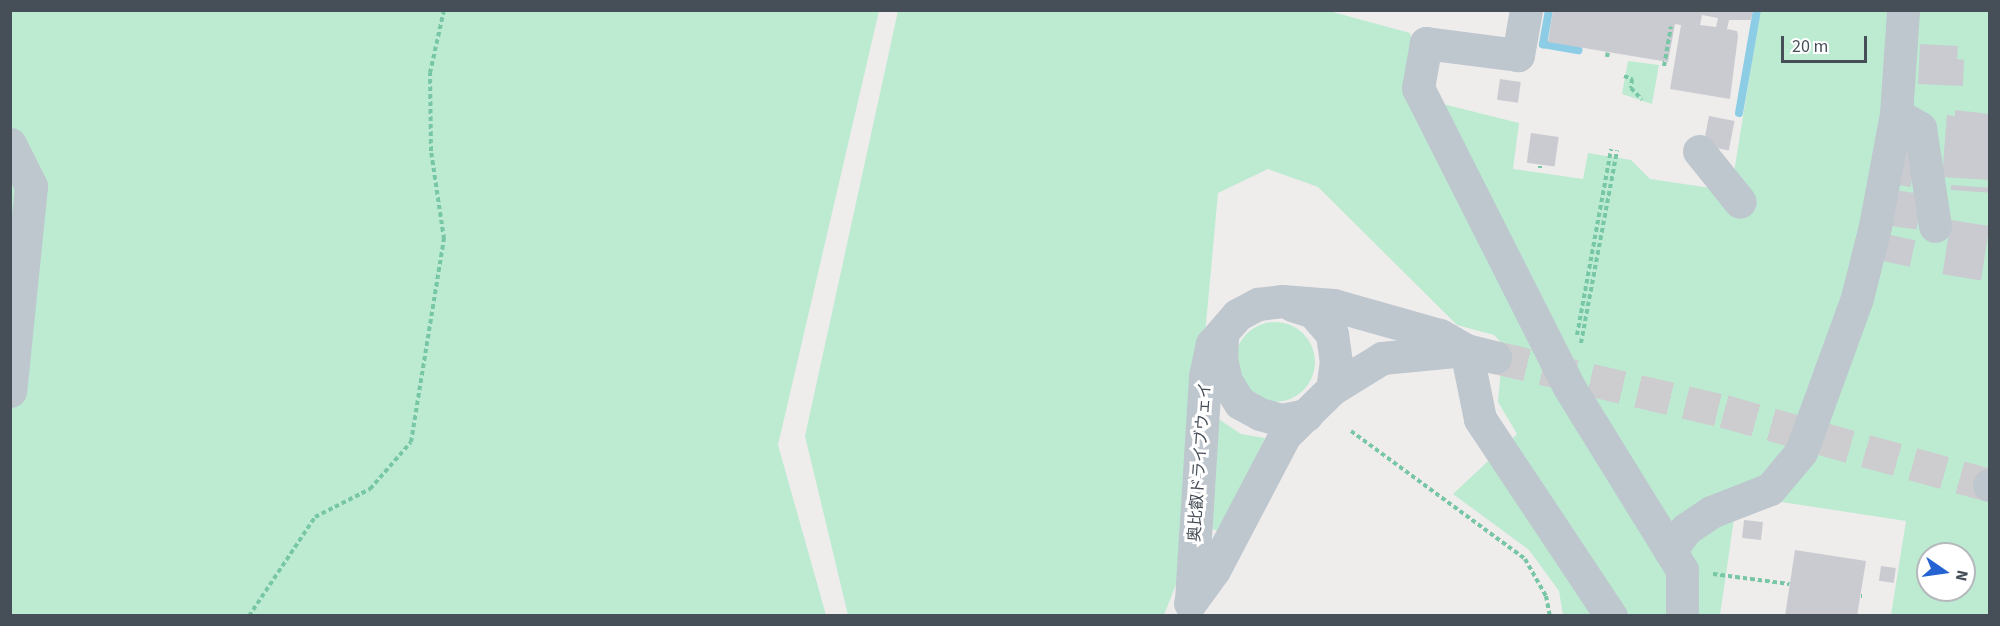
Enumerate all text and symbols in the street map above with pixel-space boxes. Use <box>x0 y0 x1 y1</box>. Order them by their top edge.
scale bar <box>1784 24 1870 62</box>
text: 20 m <box>1792 34 1828 59</box>
street label: 奥比叡ドライブウェイ <box>1185 382 1215 542</box>
north arrow <box>1916 542 1976 602</box>
text: N <box>1950 568 1974 583</box>

